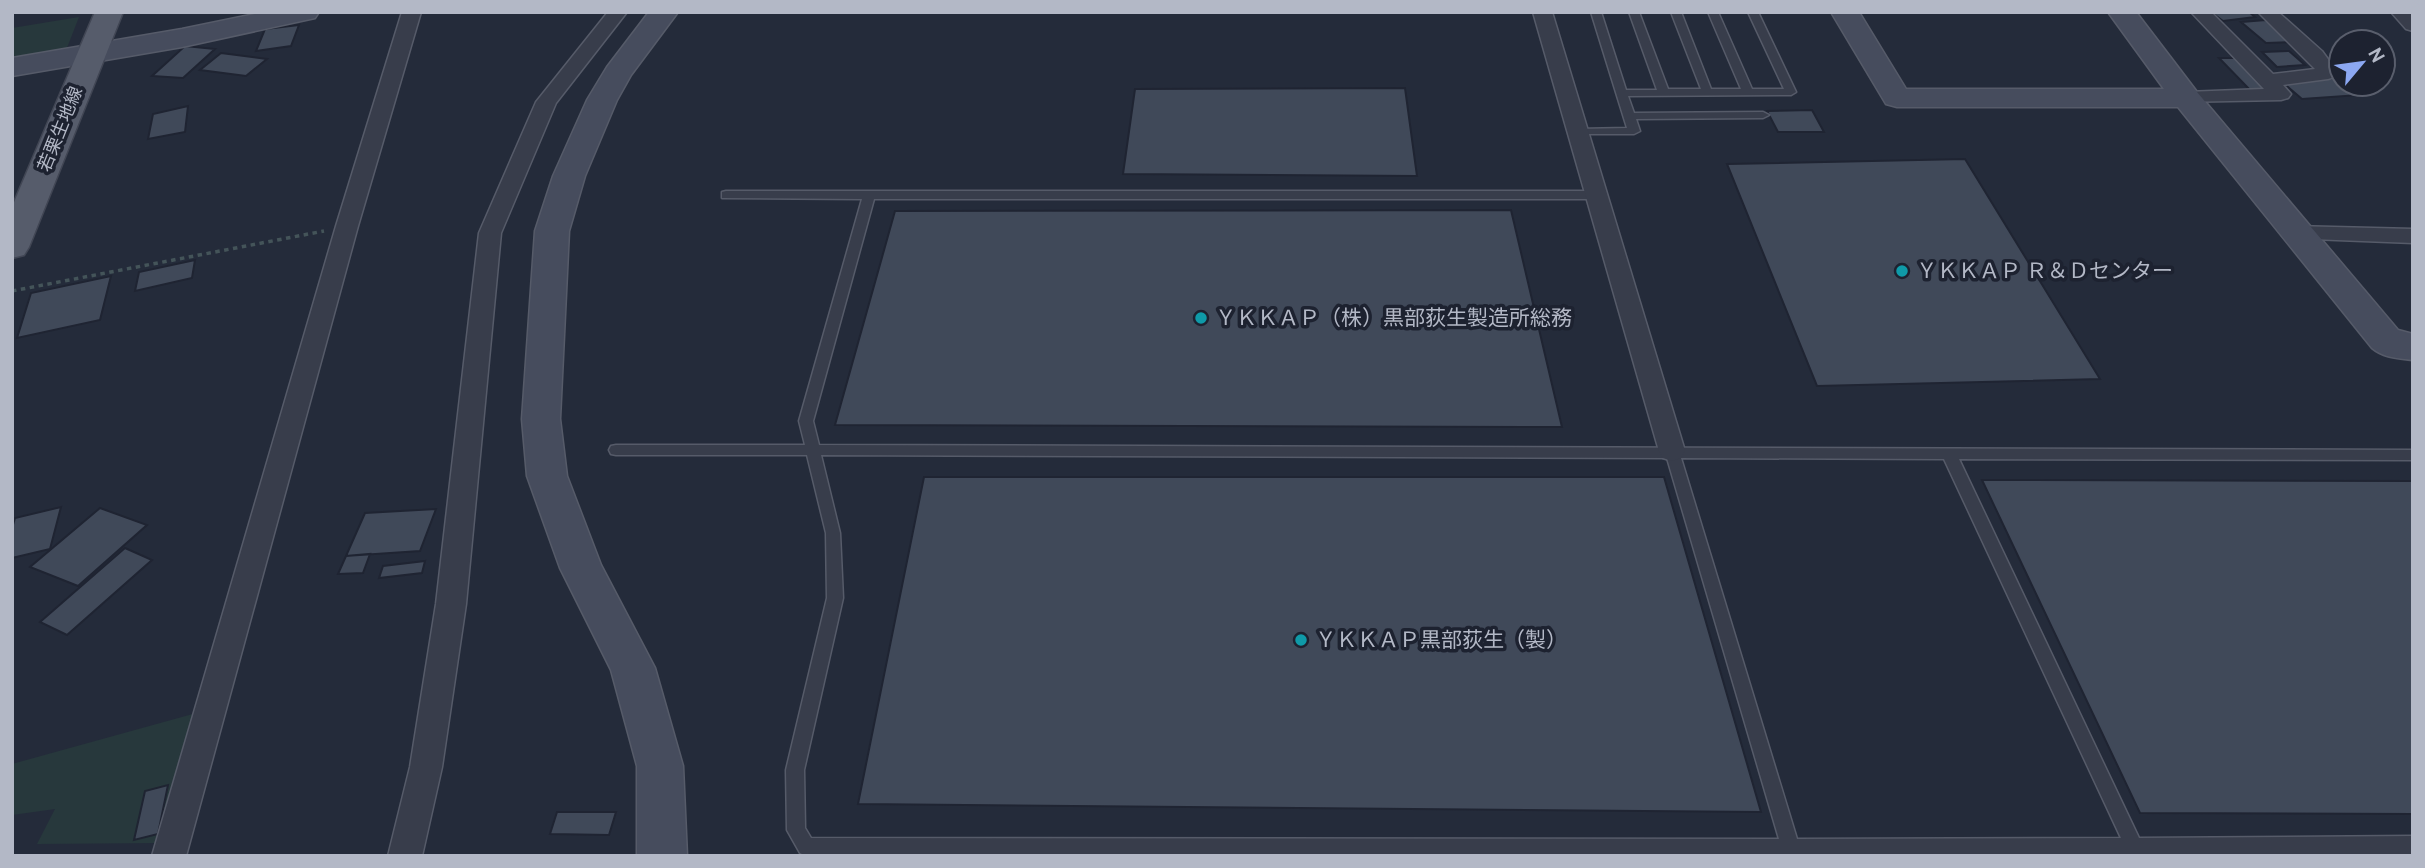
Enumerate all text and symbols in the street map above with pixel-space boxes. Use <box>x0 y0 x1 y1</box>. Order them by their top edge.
north arrow <box>2327 28 2397 98</box>
text: N <box>2361 44 2389 68</box>
street label: 若栗生地線 <box>34 84 89 176</box>
place label: ＹＫＫＡＰ Ｒ＆Ｄセンター <box>1916 259 2173 286</box>
marker: ＹＫＫＡＰ Ｒ＆Ｄセンター <box>1894 263 1910 279</box>
place label: ＹＫＫＡＰ（株）黒部荻生製造所総務 <box>1215 306 1572 333</box>
marker: ＹＫＫＡＰ（株）黒部荻生製造所総務 <box>1193 310 1209 326</box>
place label: ＹＫＫＡＰ黒部荻生（製） <box>1315 628 1567 655</box>
marker: ＹＫＫＡＰ黒部荻生（製） <box>1293 632 1309 648</box>

